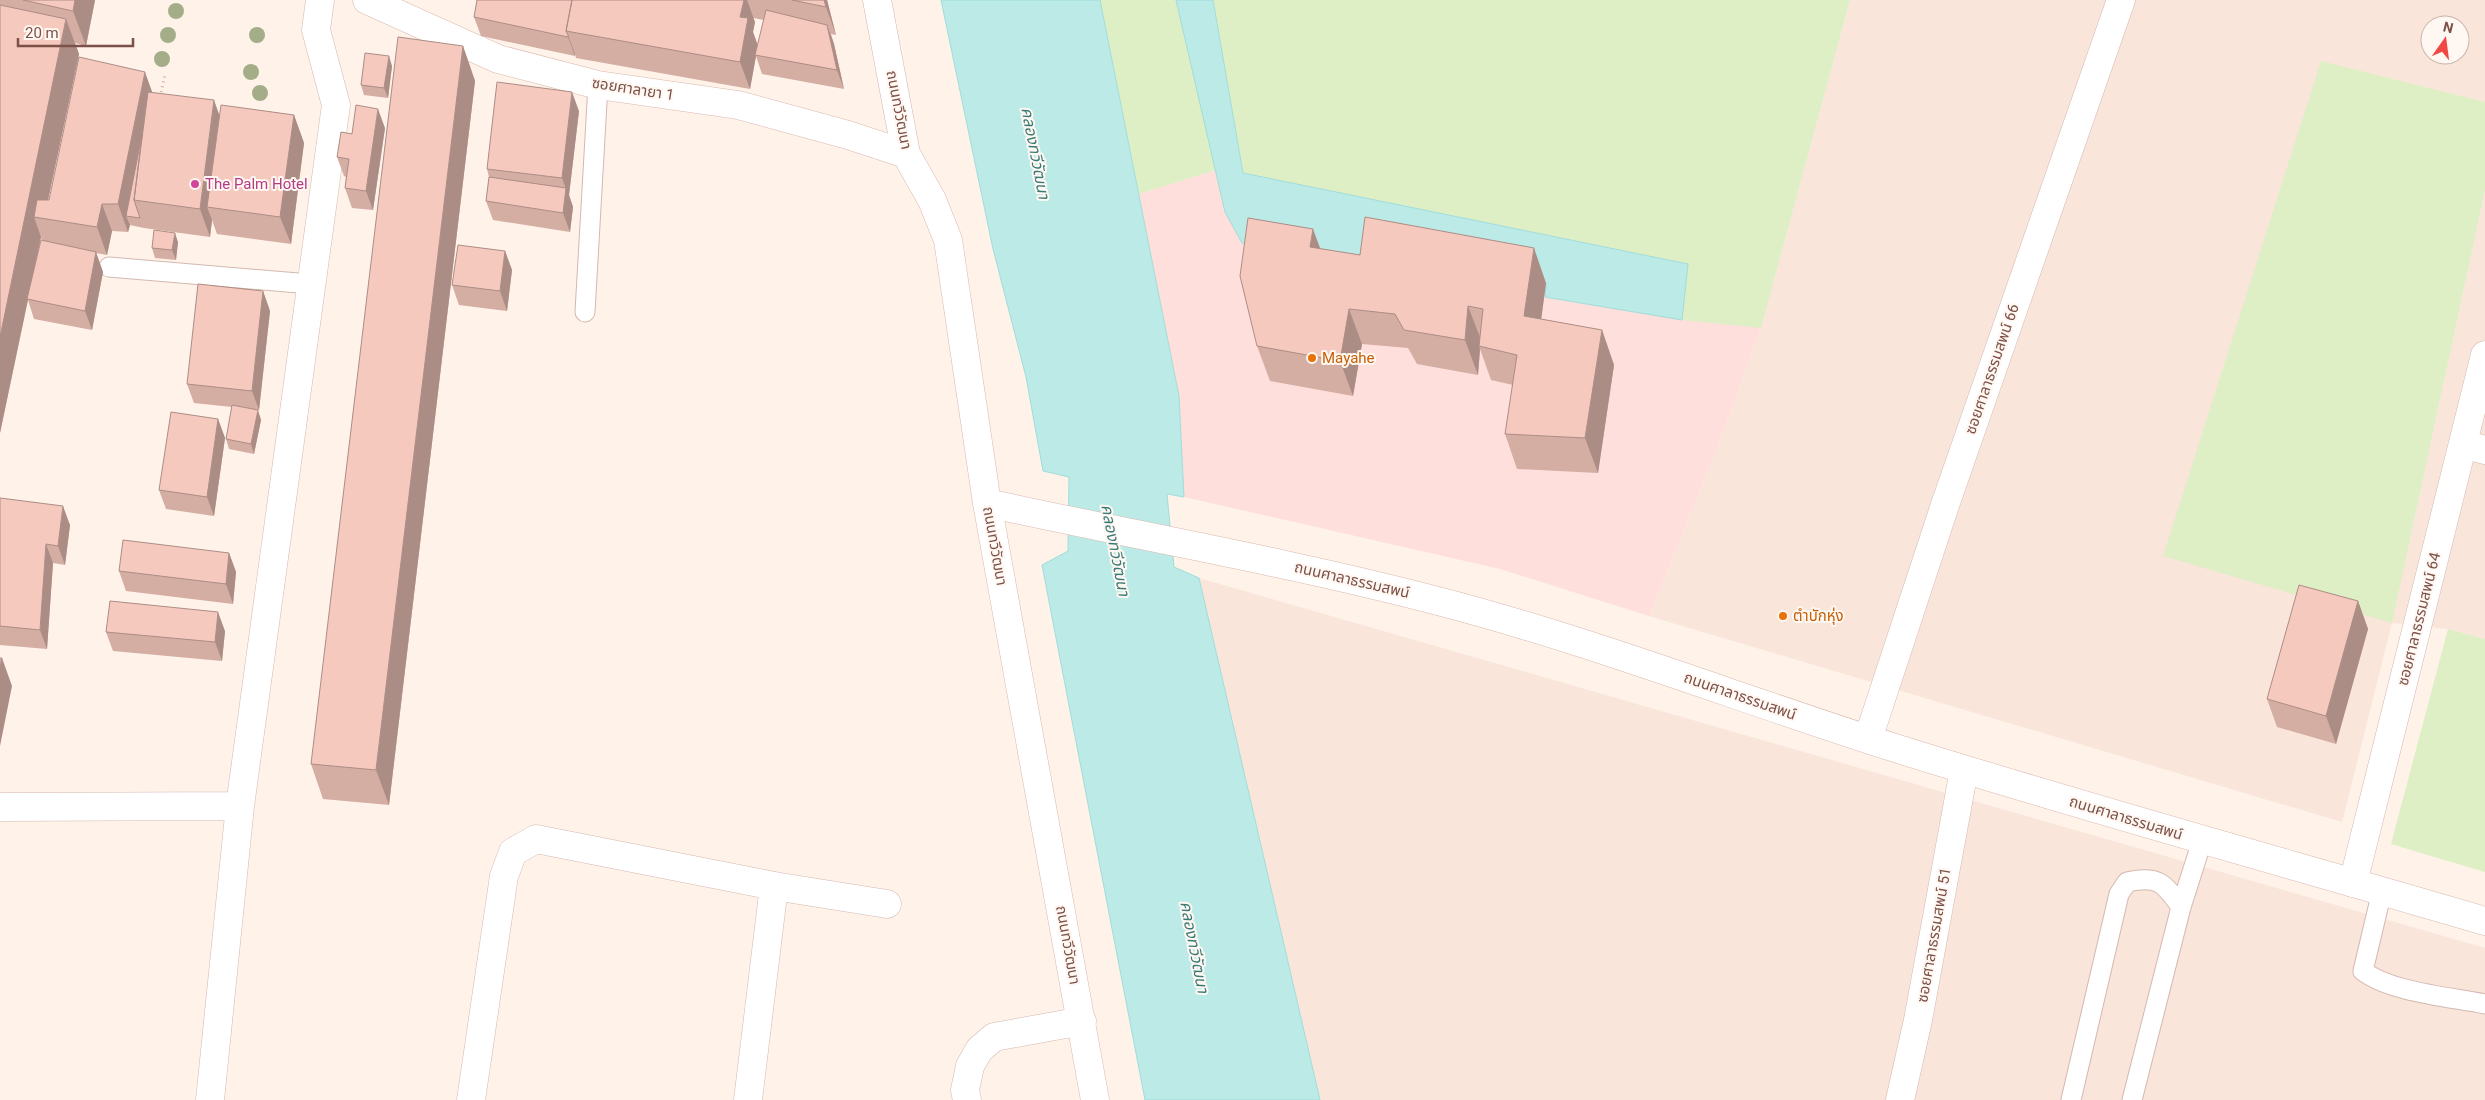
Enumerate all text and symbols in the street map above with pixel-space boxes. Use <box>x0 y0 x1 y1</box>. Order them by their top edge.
scale bar <box>18 15 132 47</box>
north arrow <box>2420 15 2470 65</box>
text: N <box>2441 18 2455 36</box>
text: 20 m <box>25 24 59 42</box>
street label: ถนนทวีวัฒนา <box>883 69 915 151</box>
street label: ซอยศาลายา 1 <box>591 74 675 104</box>
water label: คลองทวีวัฒนา <box>1017 106 1054 202</box>
place label: The Palm Hotel <box>205 175 308 193</box>
marker: The Palm Hotel <box>189 178 201 190</box>
street label: ซอยศาลาธรรมสพน์ 66 <box>1961 301 2023 437</box>
place label: Mayahe <box>1322 349 1375 367</box>
marker: Mayahe <box>1306 352 1318 364</box>
water label: คลองทวีวัฒนา <box>1097 503 1134 599</box>
street label: ถนนทวีวัฒนา <box>979 505 1011 587</box>
street label: ซอยศาลาธรรมสพน์ 64 <box>2394 550 2444 688</box>
street label: ถนนศาลาธรรมสพน์ <box>1293 558 1411 602</box>
place label: ตำบักหุ่ง <box>1793 607 1844 625</box>
marker: ตำบักหุ่ง <box>1777 610 1789 622</box>
street label: ถนนศาลาธรรมสพน์ <box>1681 668 1799 724</box>
street label: ถนนศาลาธรรมสพน์ <box>2067 792 2185 844</box>
street label: ซอยศาลาธรรมสพน์ 51 <box>1913 866 1955 1004</box>
water label: คลองทวีวัฒนา <box>1176 900 1213 996</box>
street label: ถนนทวีวัฒนา <box>1052 904 1084 986</box>

